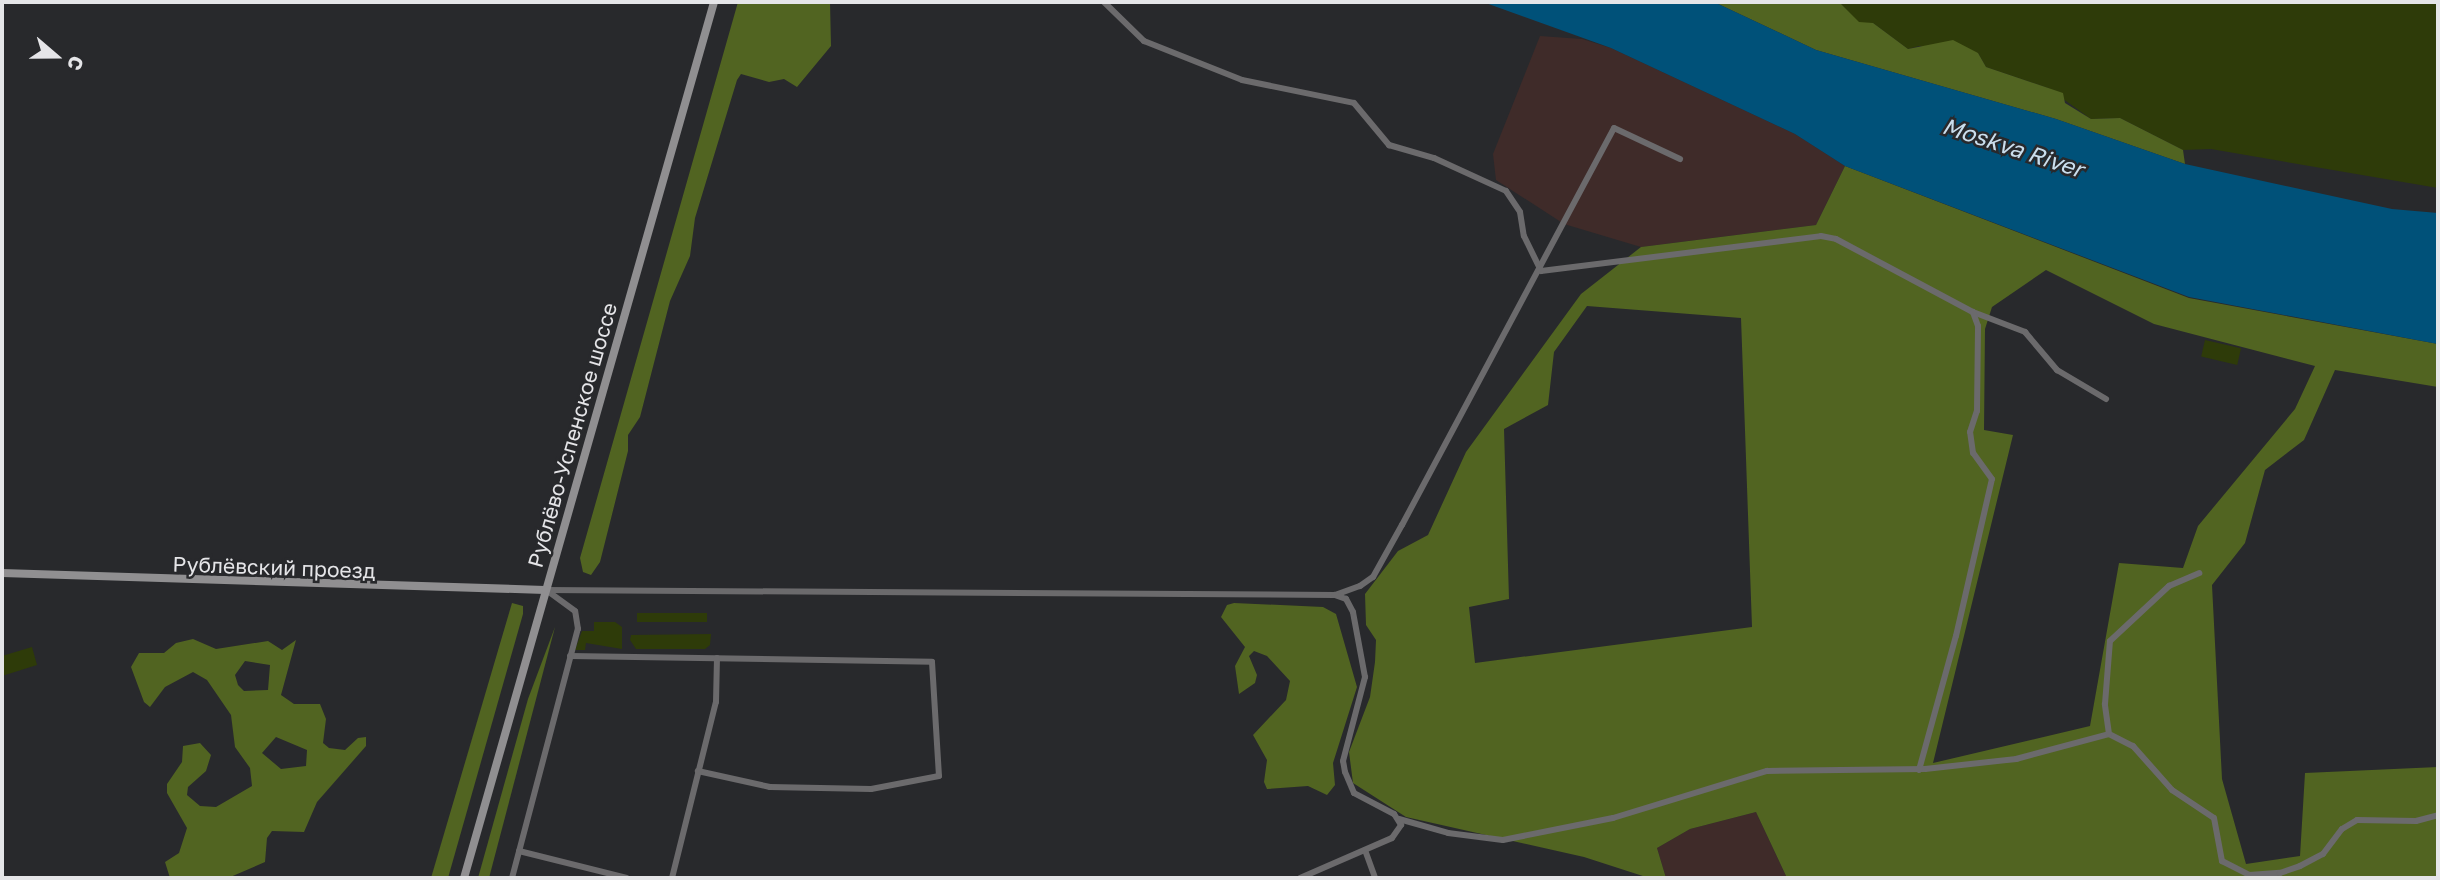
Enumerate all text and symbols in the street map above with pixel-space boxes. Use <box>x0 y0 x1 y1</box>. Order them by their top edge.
north arrow <box>21 21 91 91</box>
text: С <box>63 53 89 74</box>
water label: Moskva River <box>1939 111 2087 183</box>
street label: Рублёво-Успенское шоссе <box>522 300 622 570</box>
street label: Рублёвский проезд <box>172 551 376 583</box>

